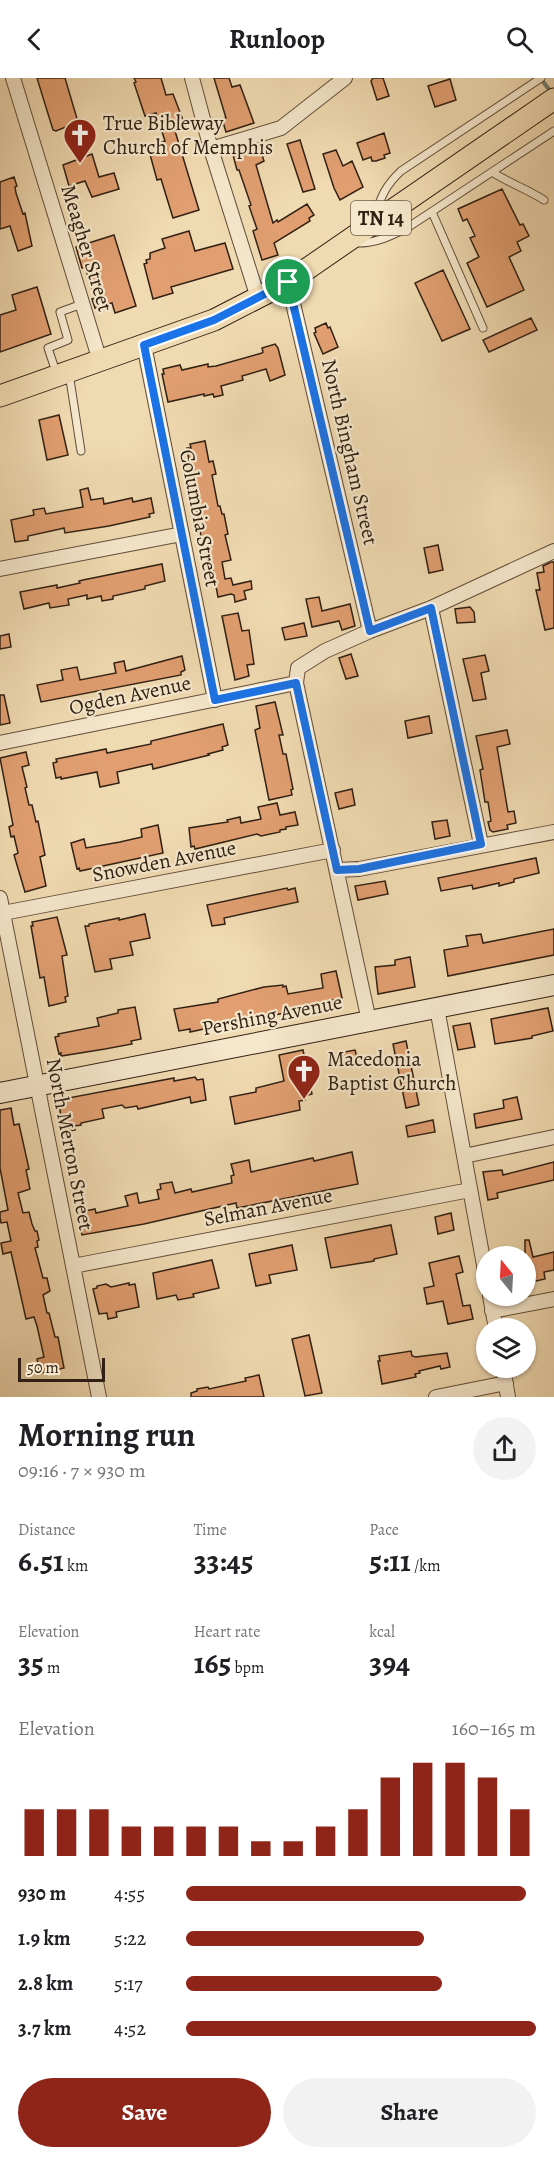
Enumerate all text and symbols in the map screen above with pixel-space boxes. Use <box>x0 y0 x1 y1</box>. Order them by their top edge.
text: Runloop <box>229 21 325 57</box>
icon: back <box>18 23 51 56</box>
icon: search <box>503 23 536 56</box>
place label: True Bibleway Church of Memphis <box>103 109 273 161</box>
church icon: True Bibleway Church of Memphis <box>62 117 98 164</box>
street label: Meagher Street <box>54 181 120 315</box>
road number: TN 14 <box>351 201 411 235</box>
pin <box>262 256 313 307</box>
icon: arrive <box>271 265 304 298</box>
street label: North Bingham Street <box>315 356 385 548</box>
street label: Columbia Street <box>173 447 227 589</box>
street label: Ogden Avenue <box>66 668 194 722</box>
street label: Snowden Avenue <box>90 833 238 889</box>
street label: Pershing Avenue <box>199 988 345 1042</box>
place label: Macedonia Baptist Church <box>327 1045 456 1097</box>
church icon: Macedonia Baptist Church <box>286 1053 322 1100</box>
street label: North Merton Street <box>40 1055 100 1233</box>
street label: Selman Avenue <box>201 1181 335 1233</box>
north arrow <box>476 1246 536 1306</box>
map controls <box>476 1246 536 1378</box>
button: layers <box>476 1318 536 1378</box>
scale bar <box>18 1355 105 1382</box>
text: 50 m <box>27 1357 59 1379</box>
text: Morning run <box>18 1412 195 1457</box>
button: share <box>473 1417 536 1480</box>
text: 09:16 · 7 × 930 m <box>18 1457 146 1484</box>
text: Distance <box>18 1519 75 1541</box>
text: Time <box>194 1519 227 1541</box>
text: Pace <box>369 1519 399 1541</box>
text: 6.51 <box>18 1541 64 1581</box>
text: 33:45 <box>194 1541 254 1581</box>
text: 5:11 <box>369 1541 411 1581</box>
text: km <box>64 1555 88 1577</box>
text: /km <box>411 1555 440 1577</box>
text: Elevation <box>18 1621 79 1643</box>
text: Heart rate <box>194 1621 260 1643</box>
text: kcal <box>369 1621 395 1643</box>
text: 35 <box>18 1643 44 1683</box>
text: 165 <box>194 1643 231 1683</box>
text: 394 <box>369 1643 410 1683</box>
text: m <box>44 1657 60 1679</box>
text: bpm <box>231 1657 264 1679</box>
text: Elevation <box>18 1715 95 1742</box>
text: 160–165 m <box>452 1715 536 1742</box>
text: 930 m <box>18 1880 66 1907</box>
text: 4:55 <box>114 1880 145 1907</box>
text: 1.9 km <box>18 1925 71 1952</box>
text: 5:22 <box>114 1925 146 1952</box>
text: 2.8 km <box>18 1970 73 1997</box>
text: 5:17 <box>114 1970 143 1997</box>
text: 3.7 km <box>18 2015 71 2042</box>
text: 4:52 <box>114 2015 146 2042</box>
button: Save <box>18 2078 271 2147</box>
button: Share <box>283 2078 536 2147</box>

